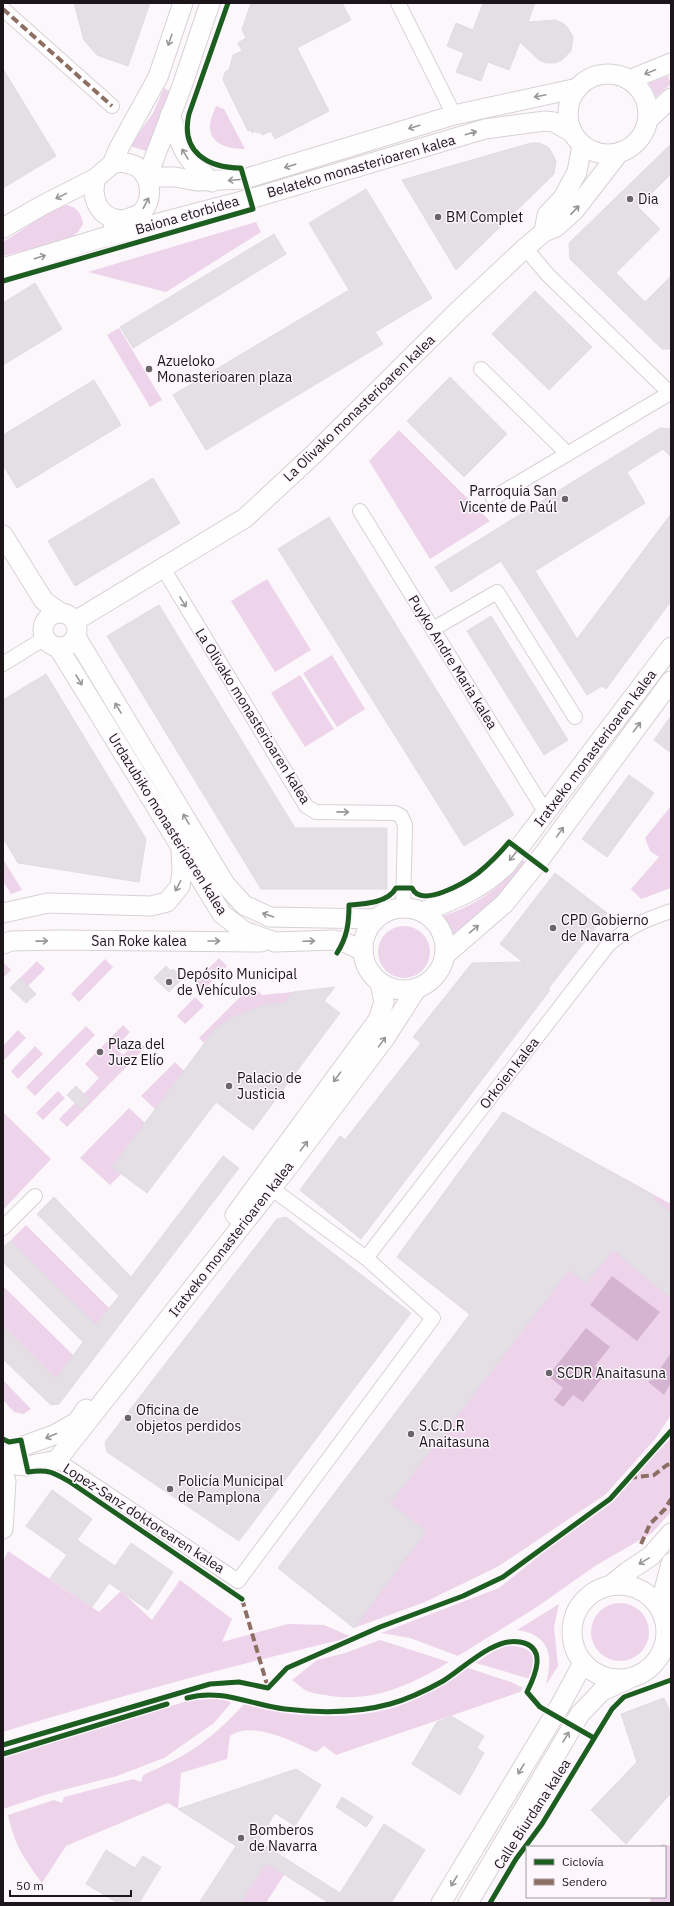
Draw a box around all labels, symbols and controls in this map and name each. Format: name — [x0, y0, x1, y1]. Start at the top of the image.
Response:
one-way arrow — [166, 34, 174, 46]
one-way arrow — [645, 68, 657, 76]
one-way arrow — [534, 92, 547, 100]
one-way arrow — [408, 124, 421, 131]
one-way arrow — [464, 129, 477, 136]
street label: Belateko monasterioaren kalea — [265, 130, 458, 202]
one-way arrow — [180, 148, 188, 160]
one-way arrow — [284, 163, 297, 170]
one-way arrow — [228, 177, 241, 184]
place label: Dia — [638, 190, 659, 208]
street label: Baiona etorbidea — [133, 191, 241, 238]
one-way arrow — [56, 193, 68, 200]
marker: Dia — [625, 194, 635, 204]
one-way arrow — [143, 197, 150, 209]
one-way arrow — [570, 205, 579, 215]
place label: BM Complet — [446, 208, 523, 226]
marker: BM Complet — [433, 212, 443, 222]
one-way arrow — [34, 253, 47, 260]
street label: La Olivako monasterioaren kalea — [279, 330, 439, 485]
place label: Azueloko Monasterioaren plaza — [157, 352, 293, 386]
marker: Azueloko Monasterioaren plaza — [144, 364, 154, 374]
place label: Parroquia San Vicente de Paúl — [460, 482, 557, 516]
marker: Parroquia San Vicente de Paúl — [560, 494, 570, 504]
street label: Puyko Andre Maria kalea — [404, 592, 502, 733]
one-way arrow — [179, 596, 187, 608]
street label: La Olivako monasterioaren kalea — [191, 625, 315, 808]
street label: Iratxeko monasterioaren kalea — [530, 665, 660, 830]
one-way arrow — [76, 674, 84, 686]
one-way arrow — [114, 702, 122, 714]
one-way arrow — [632, 722, 641, 733]
street label: Urdazubiko monasterioaren kalea — [104, 730, 232, 919]
one-way arrow — [336, 808, 349, 816]
one-way arrow — [182, 813, 190, 824]
one-way arrow — [555, 826, 564, 837]
one-way arrow — [509, 850, 518, 861]
one-way arrow — [174, 880, 181, 892]
one-way arrow — [261, 911, 274, 918]
place label: CPD Gobierno de Navarra — [561, 911, 649, 945]
marker: CPD Gobierno de Navarra — [548, 923, 558, 933]
one-way arrow — [469, 924, 479, 933]
street label: San Roke kalea — [91, 932, 187, 950]
one-way arrow — [35, 937, 48, 945]
one-way arrow — [207, 937, 220, 945]
one-way arrow — [302, 937, 315, 944]
place label: Depósito Municipal de Vehículos — [177, 965, 297, 999]
marker: Depósito Municipal de Vehículos — [164, 977, 174, 987]
street label: Orkoien kalea — [475, 1033, 543, 1113]
place label: Plaza del Juez Elío — [108, 1035, 165, 1069]
one-way arrow — [378, 1037, 386, 1048]
marker: Plaza del Juez Elío — [95, 1047, 105, 1057]
place label: Palacio de Justicia — [237, 1069, 302, 1103]
one-way arrow — [332, 1071, 341, 1082]
marker: Palacio de Justicia — [224, 1081, 234, 1091]
one-way arrow — [299, 1141, 308, 1152]
street label: Iratxeko monasterioaren kalea — [165, 1157, 298, 1320]
place label: SCDR Anaitasuna — [557, 1364, 666, 1382]
marker: SCDR Anaitasuna — [544, 1368, 554, 1378]
place label: Oficina de objetos perdidos — [136, 1401, 241, 1435]
marker: Oficina de objetos perdidos — [123, 1413, 133, 1423]
place label: S.C.D.R Anaitasuna — [419, 1417, 490, 1451]
marker: S.C.D.R Anaitasuna — [406, 1429, 416, 1439]
one-way arrow — [45, 1432, 57, 1440]
street label: Lopez-Sanz doktorearen kalea — [60, 1459, 229, 1577]
place label: Policía Municipal de Pamplona — [178, 1472, 284, 1506]
marker: Policía Municipal de Pamplona — [165, 1484, 175, 1494]
one-way arrow — [638, 1557, 650, 1565]
one-way arrow — [563, 1731, 571, 1743]
street label: Calle Biurdana kalea — [489, 1755, 575, 1873]
one-way arrow — [517, 1763, 525, 1775]
place label: Bomberos de Navarra — [249, 1821, 318, 1855]
marker: Bomberos de Navarra — [236, 1833, 246, 1843]
legend — [526, 1846, 666, 1898]
text: Ciclovía — [562, 1854, 604, 1869]
scale bar — [10, 1872, 131, 1898]
text: Sendero — [562, 1874, 607, 1889]
one-way arrow — [450, 1875, 458, 1887]
text: 50 m — [16, 1878, 44, 1893]

